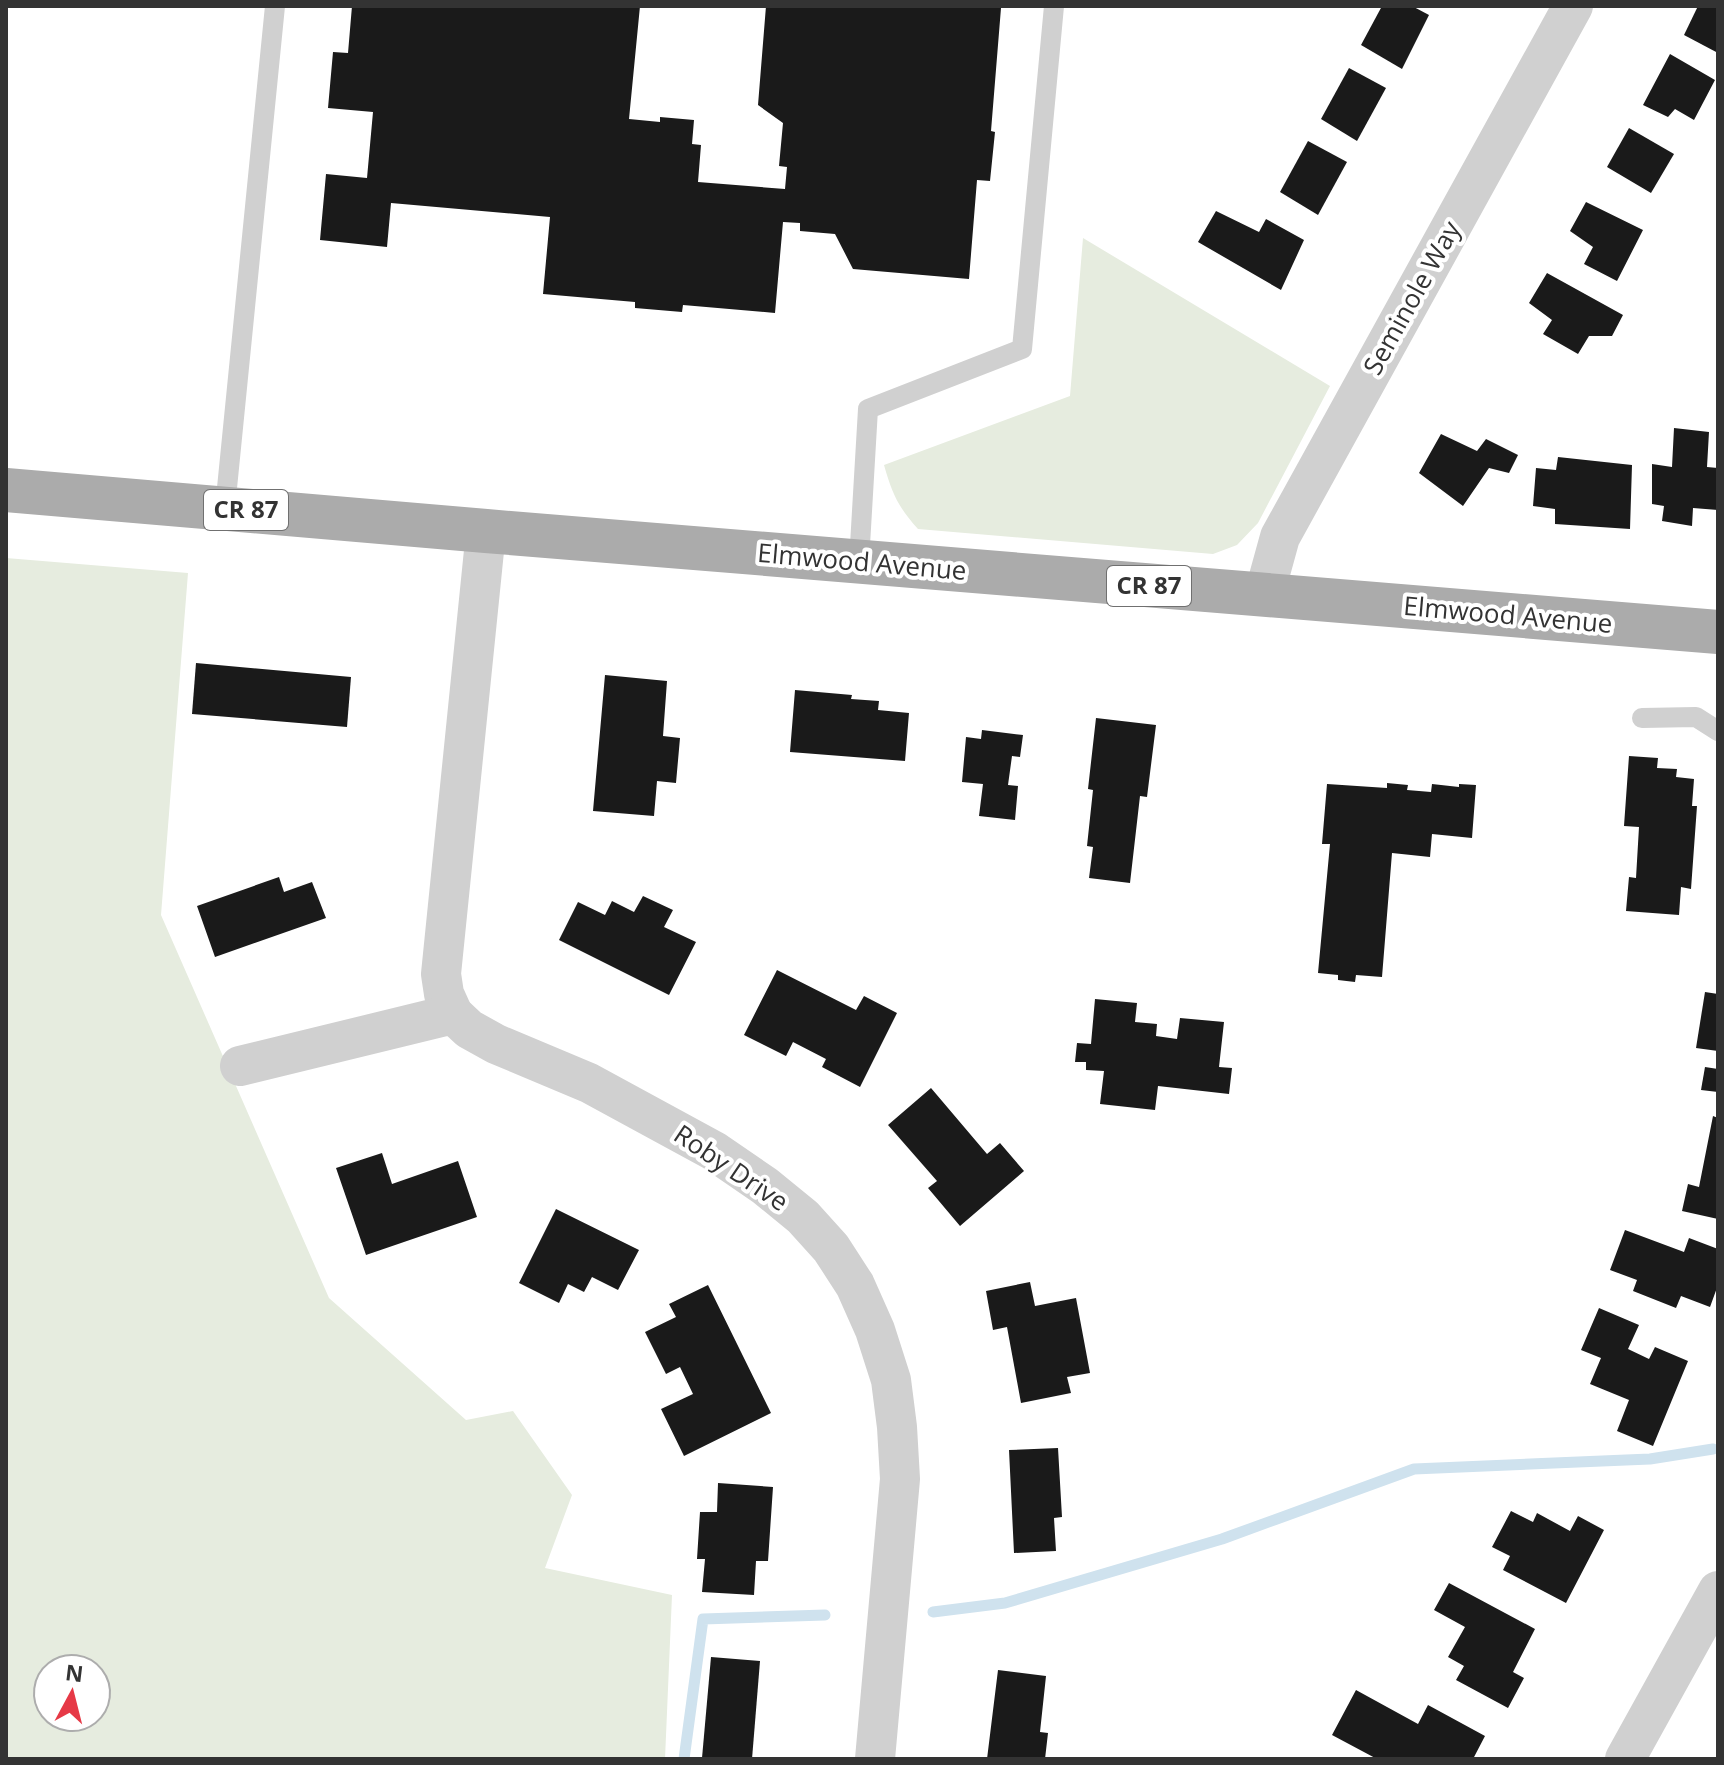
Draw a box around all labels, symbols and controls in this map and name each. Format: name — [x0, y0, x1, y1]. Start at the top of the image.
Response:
street label: Seminole Way — [1354, 213, 1469, 381]
road number: CR 87 — [204, 490, 288, 530]
street label: Elmwood Avenue — [756, 534, 968, 588]
road number: CR 87 — [1107, 566, 1191, 606]
street label: Elmwood Avenue — [1402, 587, 1614, 641]
street label: Roby Drive — [667, 1116, 796, 1219]
north arrow — [32, 1653, 112, 1733]
text: N — [64, 1656, 85, 1688]

